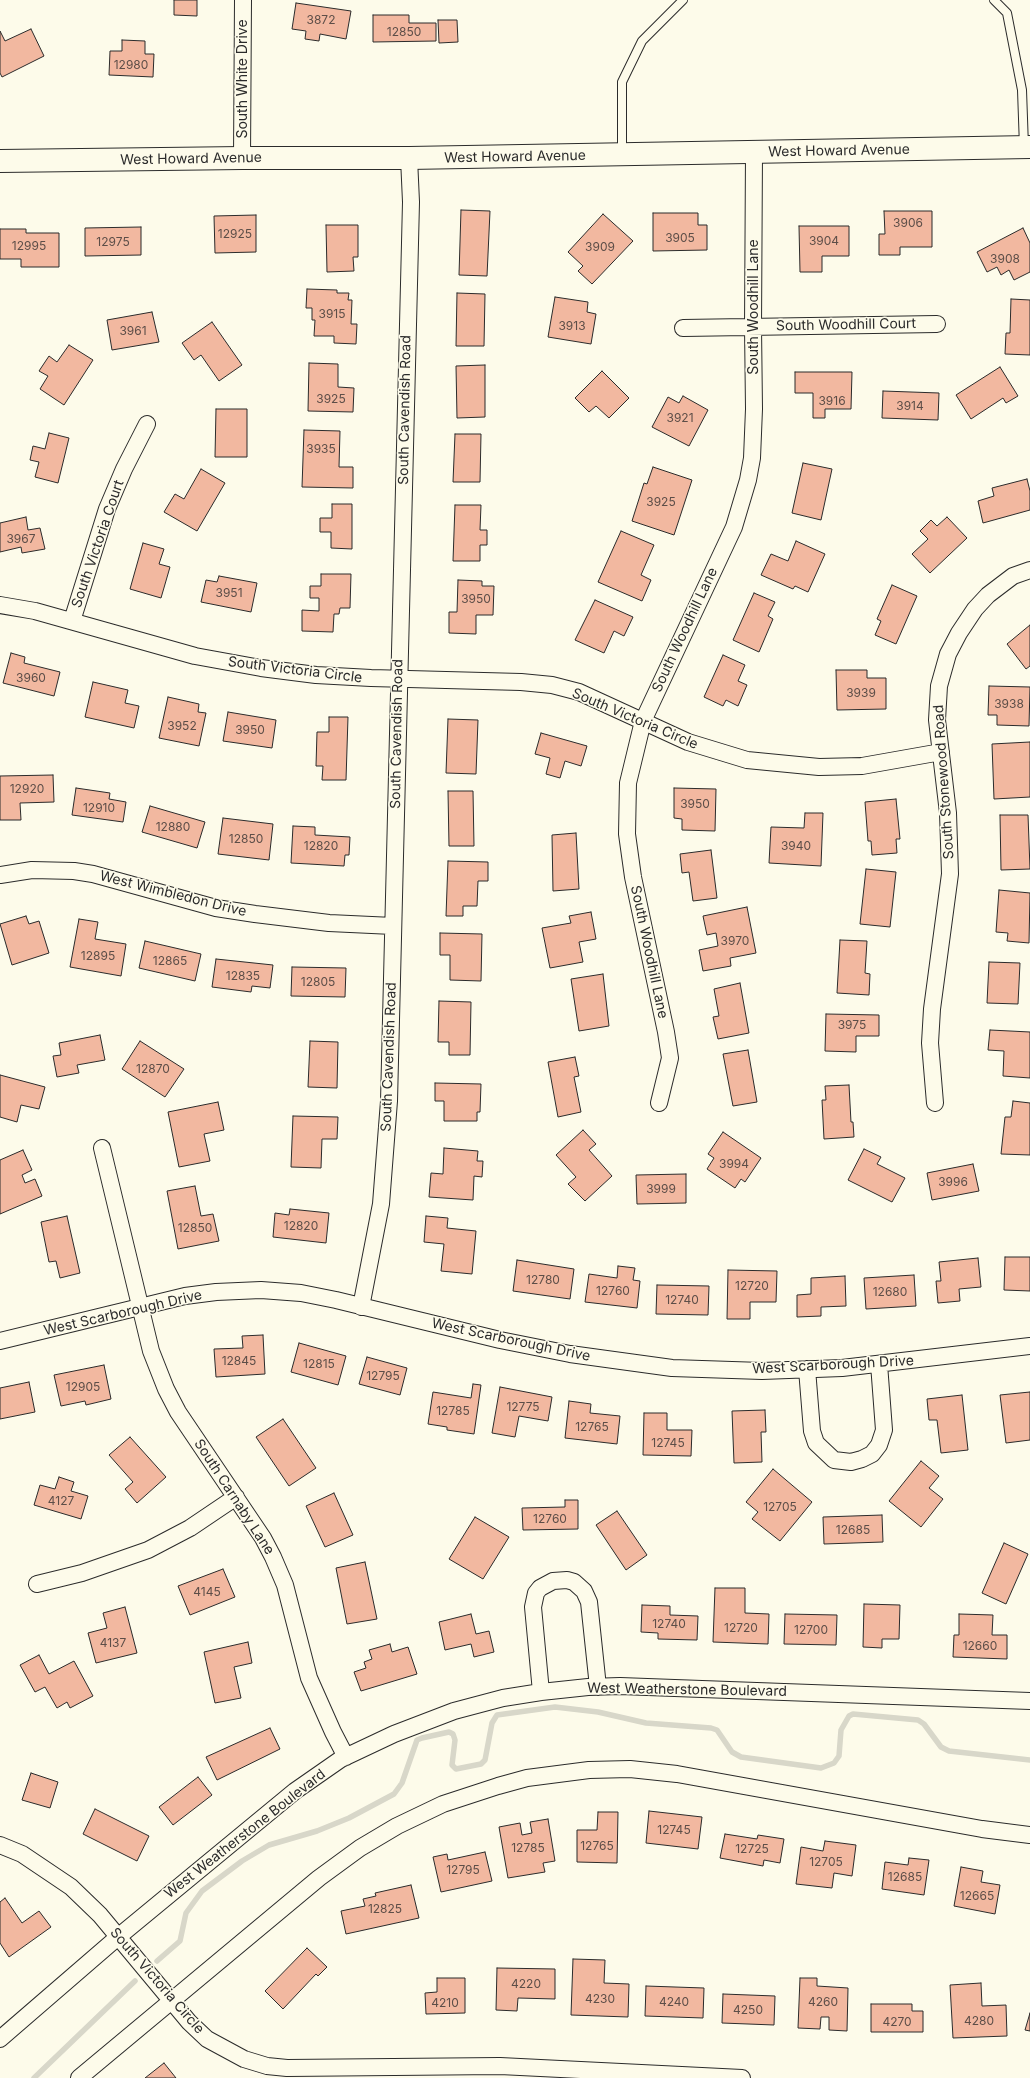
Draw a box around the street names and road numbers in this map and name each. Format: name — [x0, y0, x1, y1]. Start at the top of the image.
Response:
street label: South White Drive — [235, 19, 251, 139]
street label: West Howard Avenue — [768, 141, 910, 161]
street label: West Howard Avenue — [444, 147, 586, 167]
street label: West Howard Avenue — [120, 149, 262, 169]
street label: South Woodhill Lane — [746, 239, 762, 375]
street label: South Woodhill Court — [776, 315, 916, 335]
street label: South Cavendish Road — [395, 335, 415, 485]
street label: South Victoria Court — [68, 478, 128, 610]
street label: South Woodhill Lane — [649, 565, 721, 695]
street label: South Victoria Circle — [227, 653, 363, 687]
street label: South Cavendish Road — [387, 659, 407, 809]
street label: South Victoria Circle — [569, 685, 701, 753]
street label: South Stonewood Road — [930, 704, 958, 860]
street label: West Wimbledon Drive — [98, 868, 248, 920]
street label: South Woodhill Lane — [627, 884, 671, 1020]
street label: South Cavendish Road — [378, 982, 400, 1132]
street label: West Scarborough Drive — [42, 1287, 204, 1339]
street label: West Scarborough Drive — [430, 1315, 592, 1365]
street label: West Scarborough Drive — [752, 1352, 914, 1378]
street label: South Carnaby Lane — [190, 1436, 278, 1558]
street label: West Weatherstone Boulevard — [587, 1680, 787, 1700]
street label: West Weatherstone Boulevard — [161, 1766, 329, 1902]
street label: South Victoria Circle — [106, 1924, 208, 2038]

